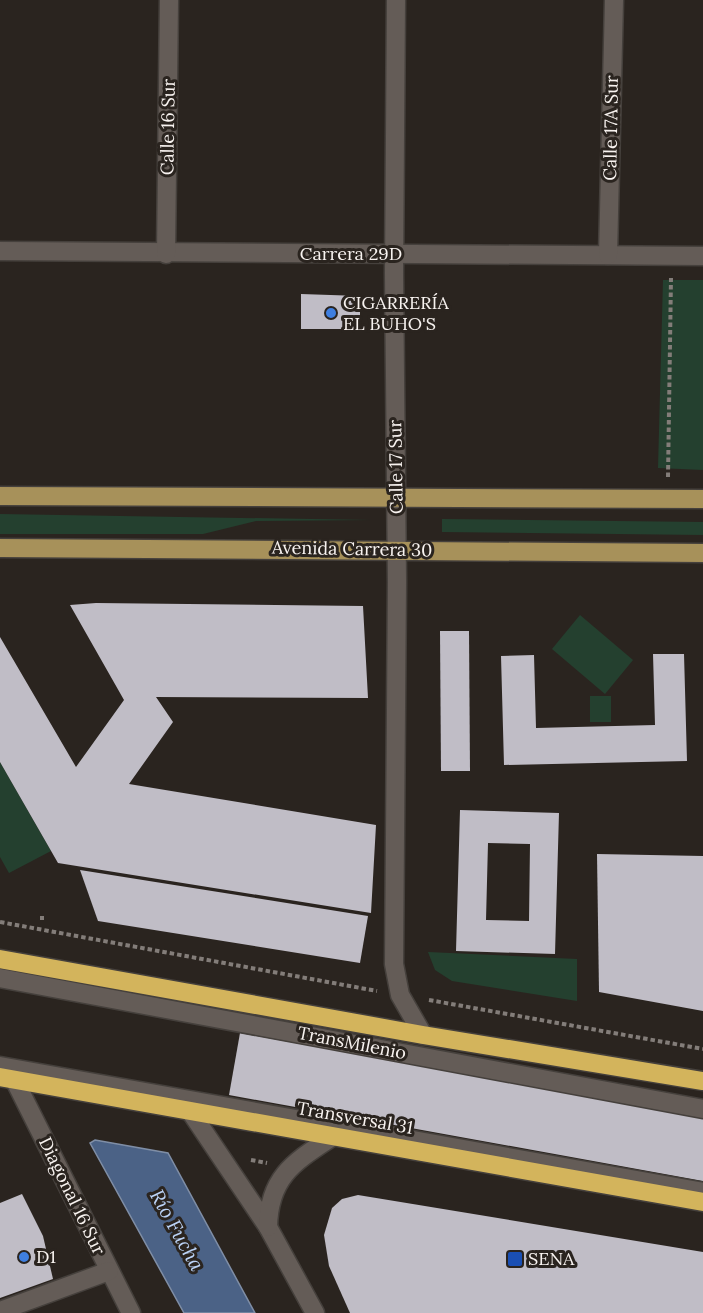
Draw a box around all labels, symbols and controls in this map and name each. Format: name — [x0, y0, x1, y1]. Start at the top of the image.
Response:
street label: Calle 17A Sur — [598, 75, 623, 181]
street label: Calle 16 Sur — [155, 78, 180, 175]
street label: Carrera 29D — [300, 242, 402, 265]
place label: CIGARRERÍA EL BUHO'S — [343, 291, 450, 335]
marker: CIGARRERÍA EL BUHO'S — [324, 306, 338, 320]
street label: Calle 17 Sur — [383, 419, 408, 514]
street label: Avenida Carrera 30 — [271, 536, 432, 561]
street label: TransMilenio — [296, 1021, 408, 1064]
street label: Transversal 31 — [295, 1096, 415, 1139]
street label: Diagonal 16 Sur — [34, 1133, 111, 1259]
water label: Río Fucha — [145, 1185, 210, 1275]
place label: D1 — [36, 1245, 56, 1268]
place label: SENA — [528, 1247, 575, 1270]
marker: D1 — [17, 1250, 31, 1264]
marker: SENA — [506, 1250, 524, 1268]

